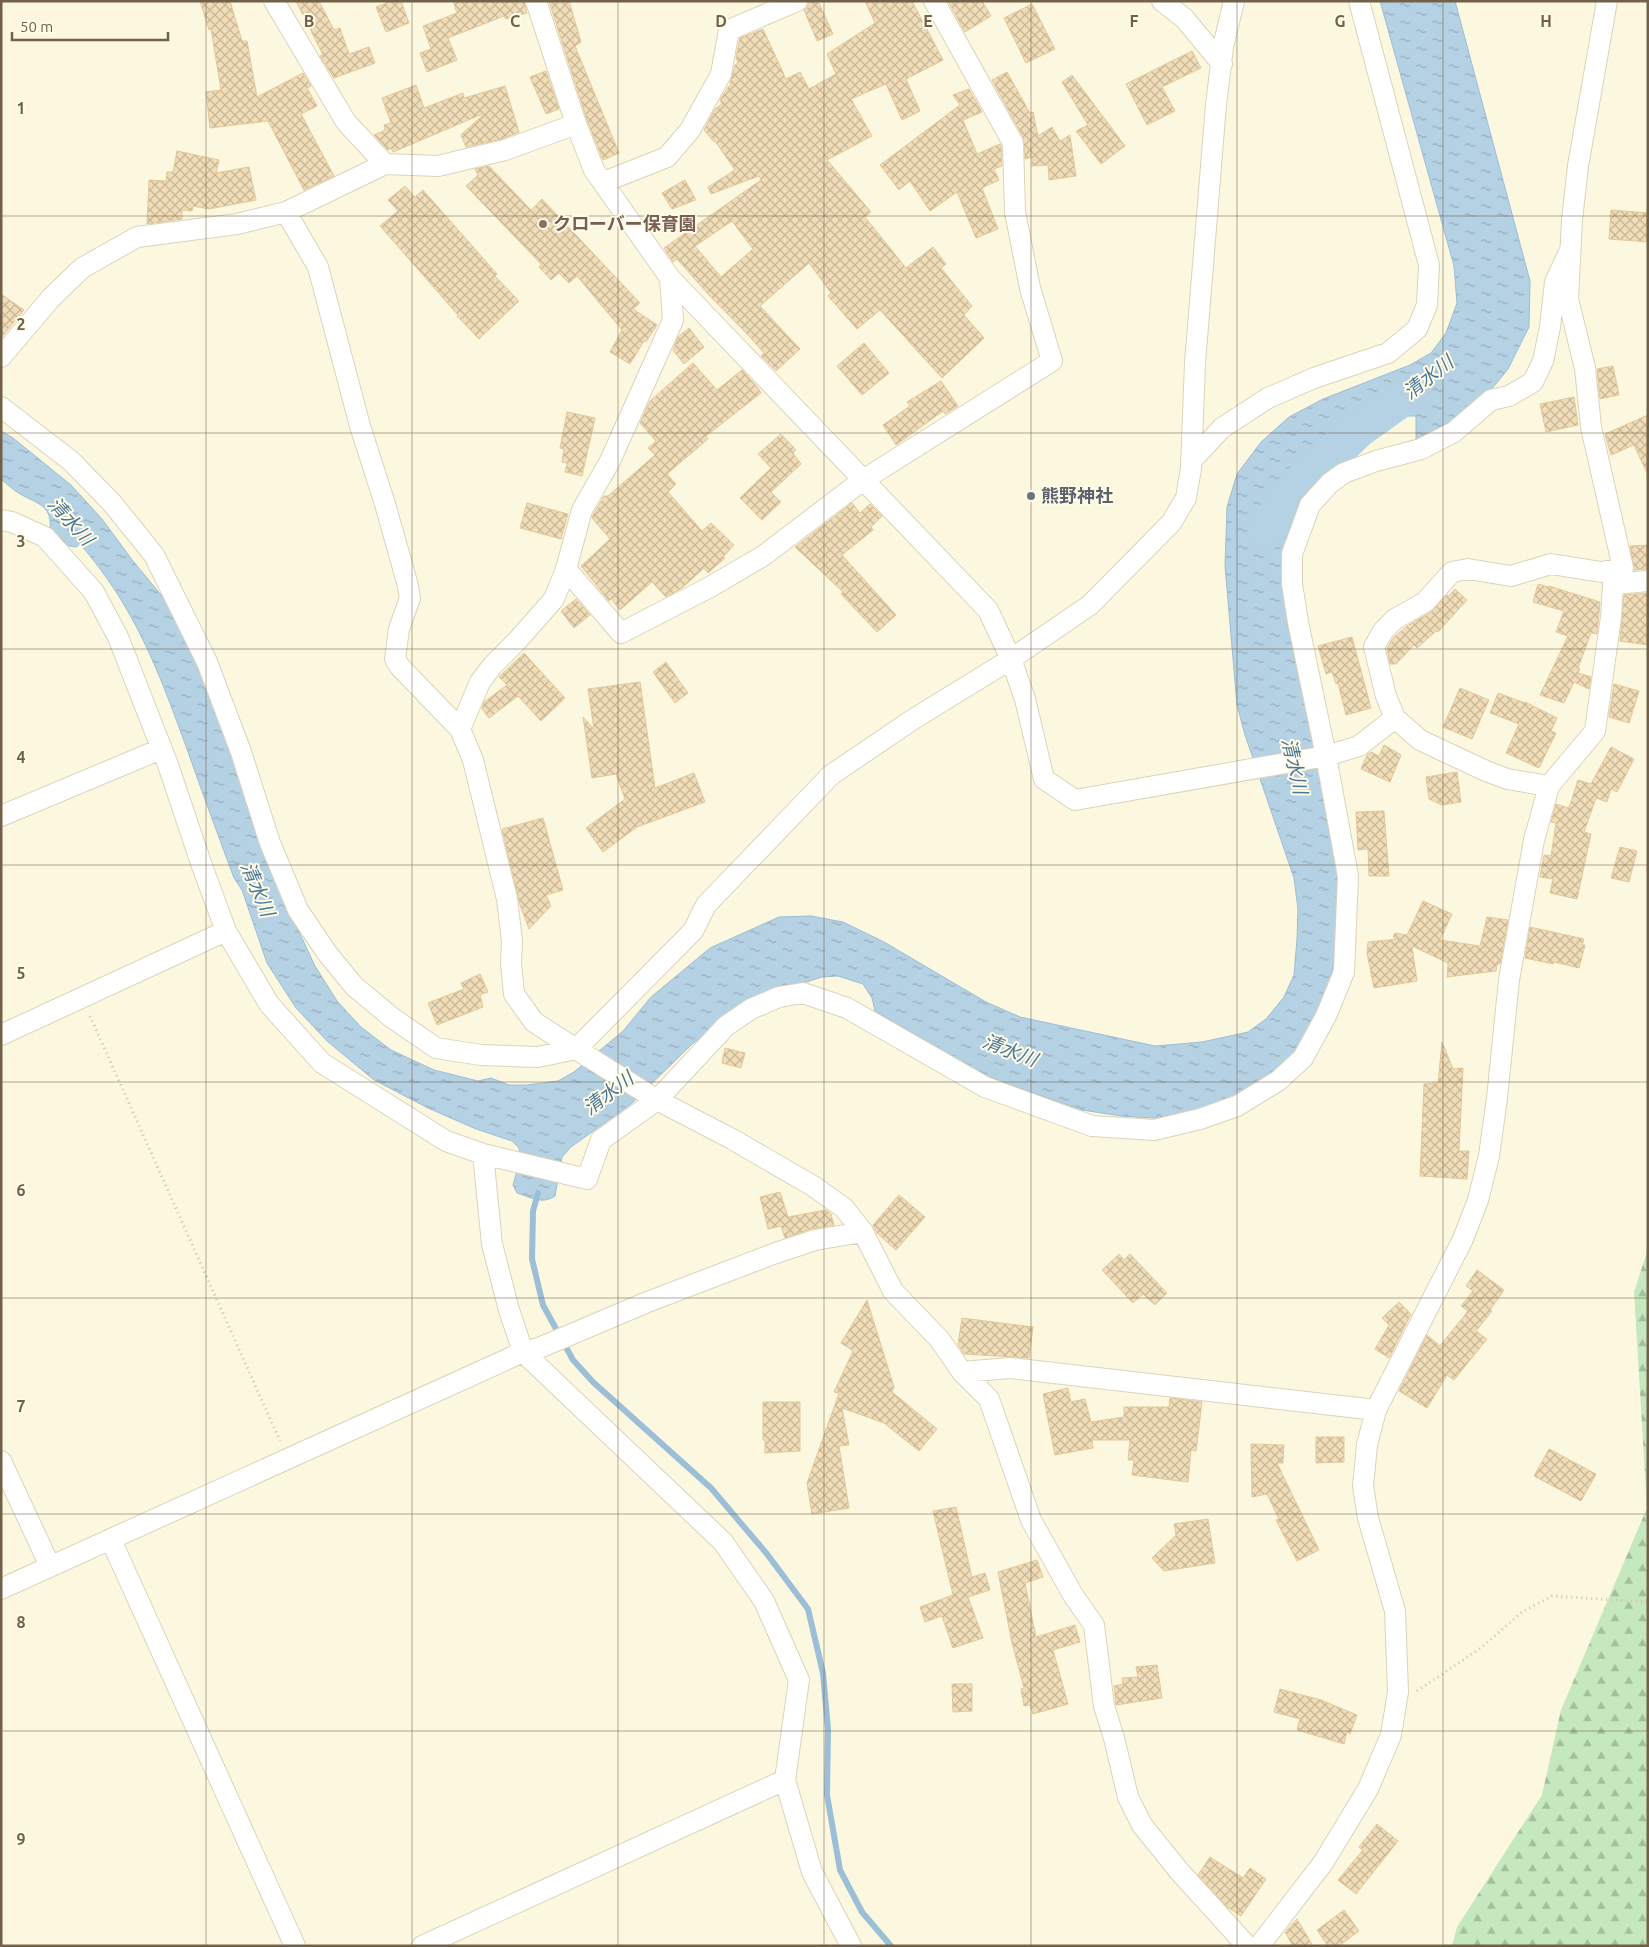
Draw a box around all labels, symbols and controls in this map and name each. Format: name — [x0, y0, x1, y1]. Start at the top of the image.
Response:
scale bar — [12, 10, 169, 42]
text: B — [304, 12, 314, 30]
text: C — [510, 12, 520, 30]
text: D — [715, 12, 727, 30]
text: E — [923, 12, 933, 30]
text: F — [1130, 12, 1139, 30]
text: G — [1334, 12, 1346, 30]
text: H — [1540, 12, 1552, 30]
text: 50 m — [20, 18, 53, 35]
text: 1 — [16, 99, 26, 117]
place label: クローバー保育園 — [553, 213, 697, 233]
marker: クローバー保育園 — [537, 218, 549, 230]
text: 2 — [16, 315, 26, 333]
water label: 清水川 — [1399, 350, 1459, 403]
place label: 熊野神社 — [1041, 485, 1113, 505]
marker: 熊野神社 — [1025, 490, 1037, 502]
water label: 清水川 — [44, 492, 100, 551]
text: 3 — [16, 532, 26, 550]
water label: 清水川 — [1278, 736, 1313, 798]
text: 4 — [16, 748, 26, 766]
water label: 清水川 — [237, 858, 280, 921]
text: 5 — [16, 964, 26, 982]
water label: 清水川 — [979, 1030, 1042, 1071]
water label: 清水川 — [579, 1066, 639, 1119]
text: 6 — [16, 1181, 26, 1199]
text: 7 — [16, 1397, 26, 1415]
text: 8 — [16, 1613, 26, 1631]
text: 9 — [16, 1830, 26, 1848]

